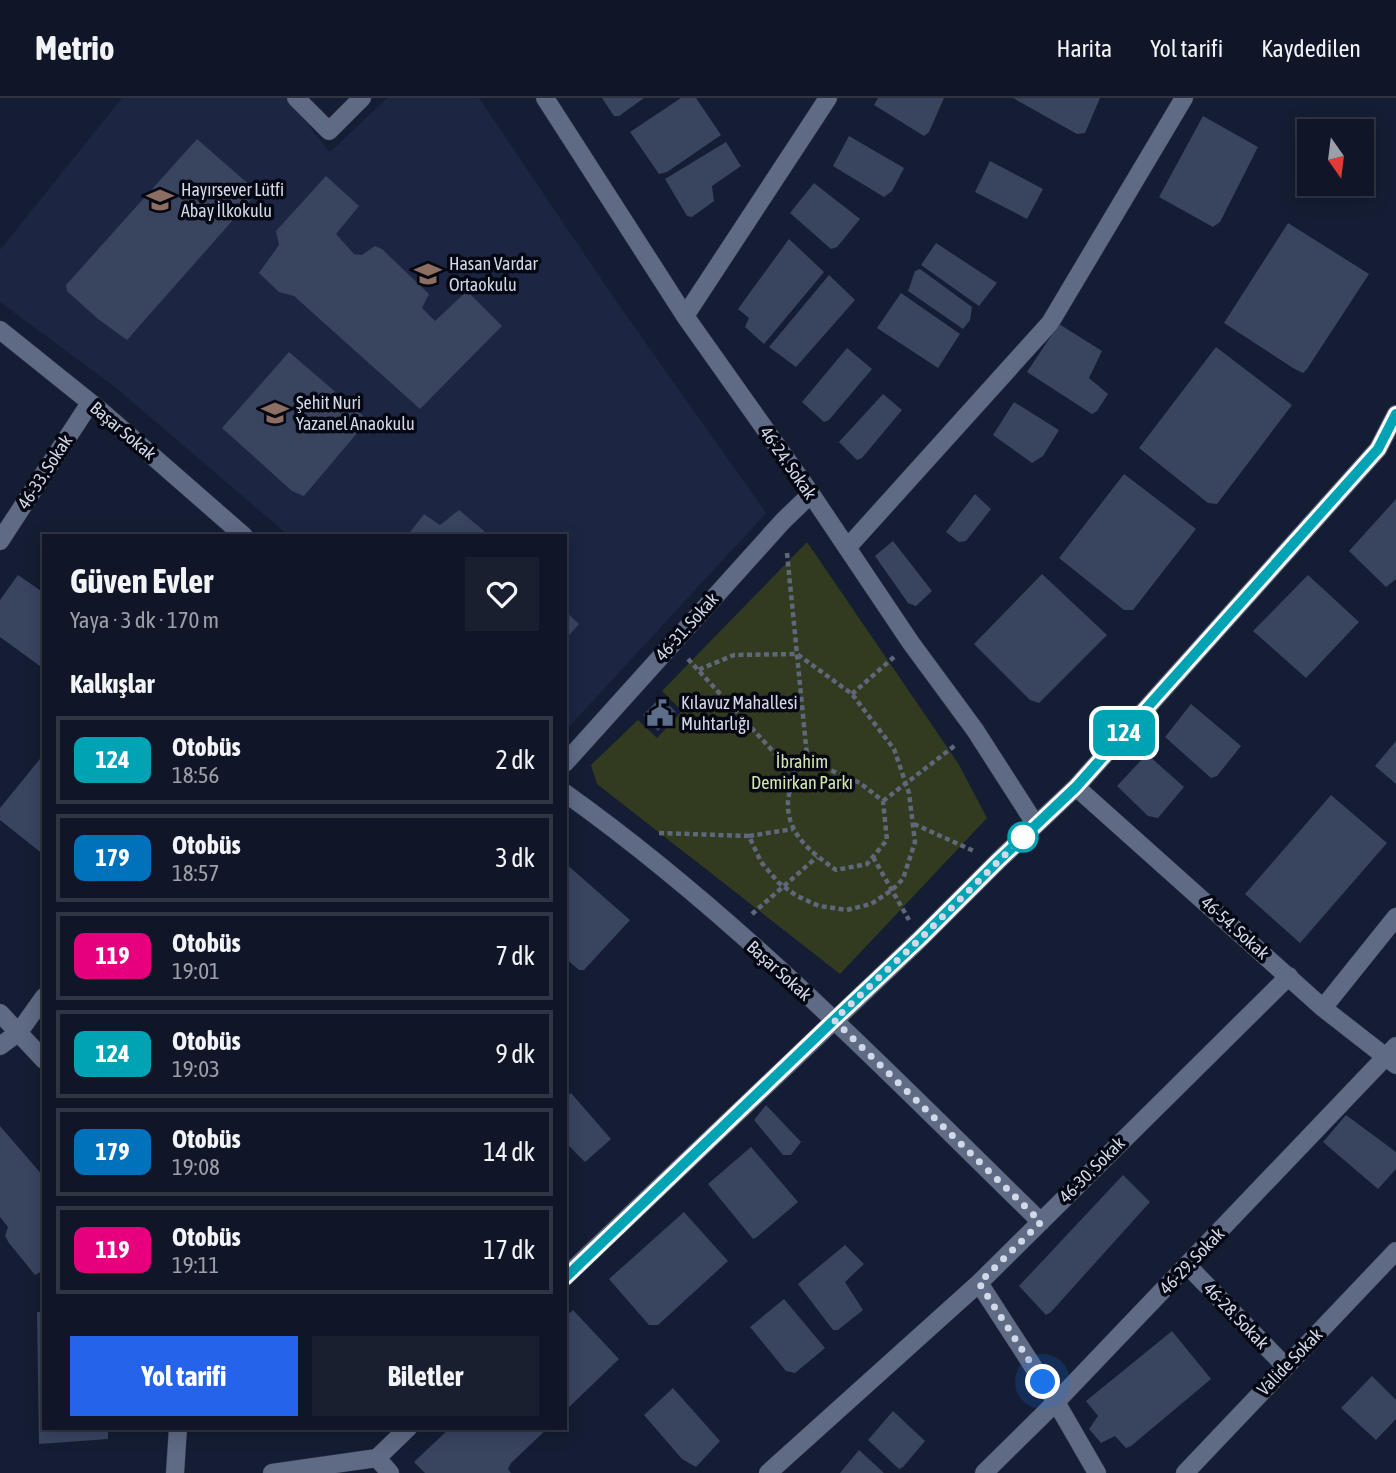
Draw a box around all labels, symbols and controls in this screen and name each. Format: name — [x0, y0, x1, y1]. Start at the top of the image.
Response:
text: Metrio — [35, 29, 114, 67]
text: Harita — [1056, 35, 1112, 62]
text: Yol tarifi — [1150, 35, 1223, 62]
text: Kaydedilen — [1261, 35, 1361, 62]
north arrow — [1297, 119, 1374, 196]
map controls — [1297, 119, 1374, 196]
place label: Hayırsever Lütfi Abay İlkokulu — [181, 179, 284, 221]
school or university icon: Hayırsever Lütfi Abay İlkokulu — [145, 185, 175, 215]
place label: Hasan Vardar Ortaokulu — [449, 253, 539, 295]
school or university icon: Hasan Vardar Ortaokulu — [413, 259, 443, 289]
place label: Şehit Nuri Yazanel Anaokulu — [296, 392, 415, 434]
street label: Başar Sokak — [86, 397, 161, 464]
school or university icon: Şehit Nuri Yazanel Anaokulu — [260, 398, 290, 428]
street label: 46-24. Sokak — [756, 422, 821, 503]
street label: 46-33. Sokak — [13, 431, 76, 513]
button: heart — [465, 557, 539, 631]
text: Güven Evler — [70, 562, 213, 600]
street label: 46-31. Sokak — [651, 588, 723, 665]
text: Yaya · 3 dk · 170 m — [70, 607, 219, 633]
text: Kalkışlar — [70, 669, 154, 699]
place label: Kılavuz Mahallesi Muhtarlığı — [681, 692, 798, 734]
public building icon: Kılavuz Mahallesi Muhtarlığı — [645, 698, 675, 728]
line badge: 124 — [1084, 710, 1164, 756]
text: 124 — [1107, 719, 1141, 746]
text: Otobüs — [172, 732, 241, 762]
text: 2 dk — [495, 745, 535, 775]
text: 124 — [96, 746, 129, 773]
park label: İbrahim Demirkan Parkı — [751, 751, 853, 793]
text: 18:56 — [172, 762, 219, 788]
unlabelled marker — [1008, 822, 1038, 852]
text: Otobüs — [172, 830, 241, 860]
text: 3 dk — [495, 843, 535, 873]
text: 179 — [96, 844, 129, 871]
text: 18:57 — [172, 860, 219, 886]
street label: 46-54. Sokak — [1197, 892, 1274, 964]
text: Otobüs — [172, 928, 241, 958]
street label: Başar Sokak — [743, 936, 816, 1005]
text: 7 dk — [495, 941, 535, 971]
text: 119 — [96, 942, 129, 969]
text: 19:01 — [172, 958, 220, 984]
text: Otobüs — [172, 1026, 241, 1056]
text: 9 dk — [495, 1039, 535, 1069]
text: 124 — [96, 1040, 129, 1067]
text: 19:03 — [172, 1056, 220, 1082]
text: Otobüs — [172, 1124, 241, 1154]
street label: 46-30. Sokak — [1054, 1132, 1129, 1207]
text: 14 dk — [483, 1137, 535, 1167]
text: 179 — [96, 1138, 129, 1165]
text: 19:08 — [172, 1154, 220, 1180]
text: Otobüs — [172, 1222, 241, 1252]
street label: 46-29. Sokak — [1155, 1223, 1229, 1298]
text: 17 dk — [483, 1235, 535, 1265]
text: 119 — [96, 1236, 129, 1263]
text: 19:11 — [172, 1252, 219, 1278]
street label: 46-28. Sokak — [1200, 1278, 1273, 1353]
street label: Valide Sokak — [1253, 1324, 1327, 1400]
button: Yol tarifi — [70, 1336, 298, 1416]
button: Biletler — [312, 1336, 539, 1416]
your location — [1025, 1364, 1060, 1399]

